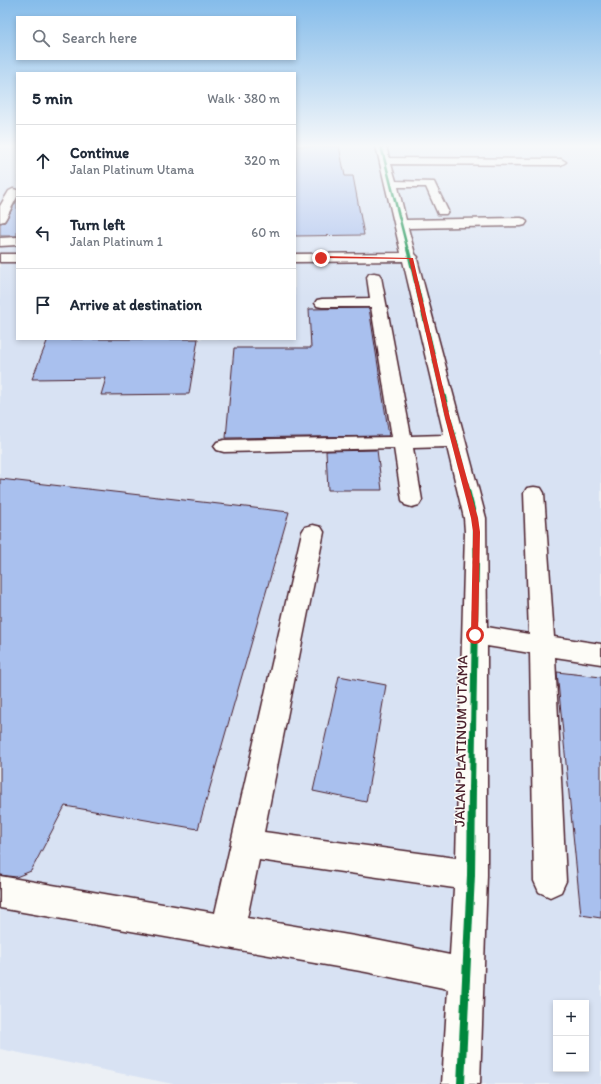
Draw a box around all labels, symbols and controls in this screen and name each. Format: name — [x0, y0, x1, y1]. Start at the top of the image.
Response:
search box — [16, 16, 296, 60]
icon: search — [30, 27, 52, 49]
text: Search here — [62, 29, 137, 47]
text: 5 min — [32, 88, 72, 108]
text: Walk · 380 m — [207, 91, 280, 106]
text: Continue — [70, 144, 129, 162]
icon: ahead — [32, 150, 54, 172]
text: 320 m — [244, 153, 280, 168]
text: Jalan Platinum Utama — [70, 162, 194, 177]
text: Turn left — [70, 216, 125, 234]
icon: left — [32, 222, 54, 244]
text: 60 m — [251, 225, 280, 240]
text: Jalan Platinum 1 — [70, 234, 163, 249]
route end — [312, 249, 330, 267]
icon: arrive — [32, 294, 54, 316]
text: Arrive at destination — [70, 296, 202, 314]
route start — [466, 626, 484, 644]
street label: JALAN PLATINUM UTAMA — [451, 654, 472, 827]
map controls — [553, 1000, 589, 1072]
button: + — [553, 1000, 589, 1036]
button: − — [553, 1036, 589, 1072]

